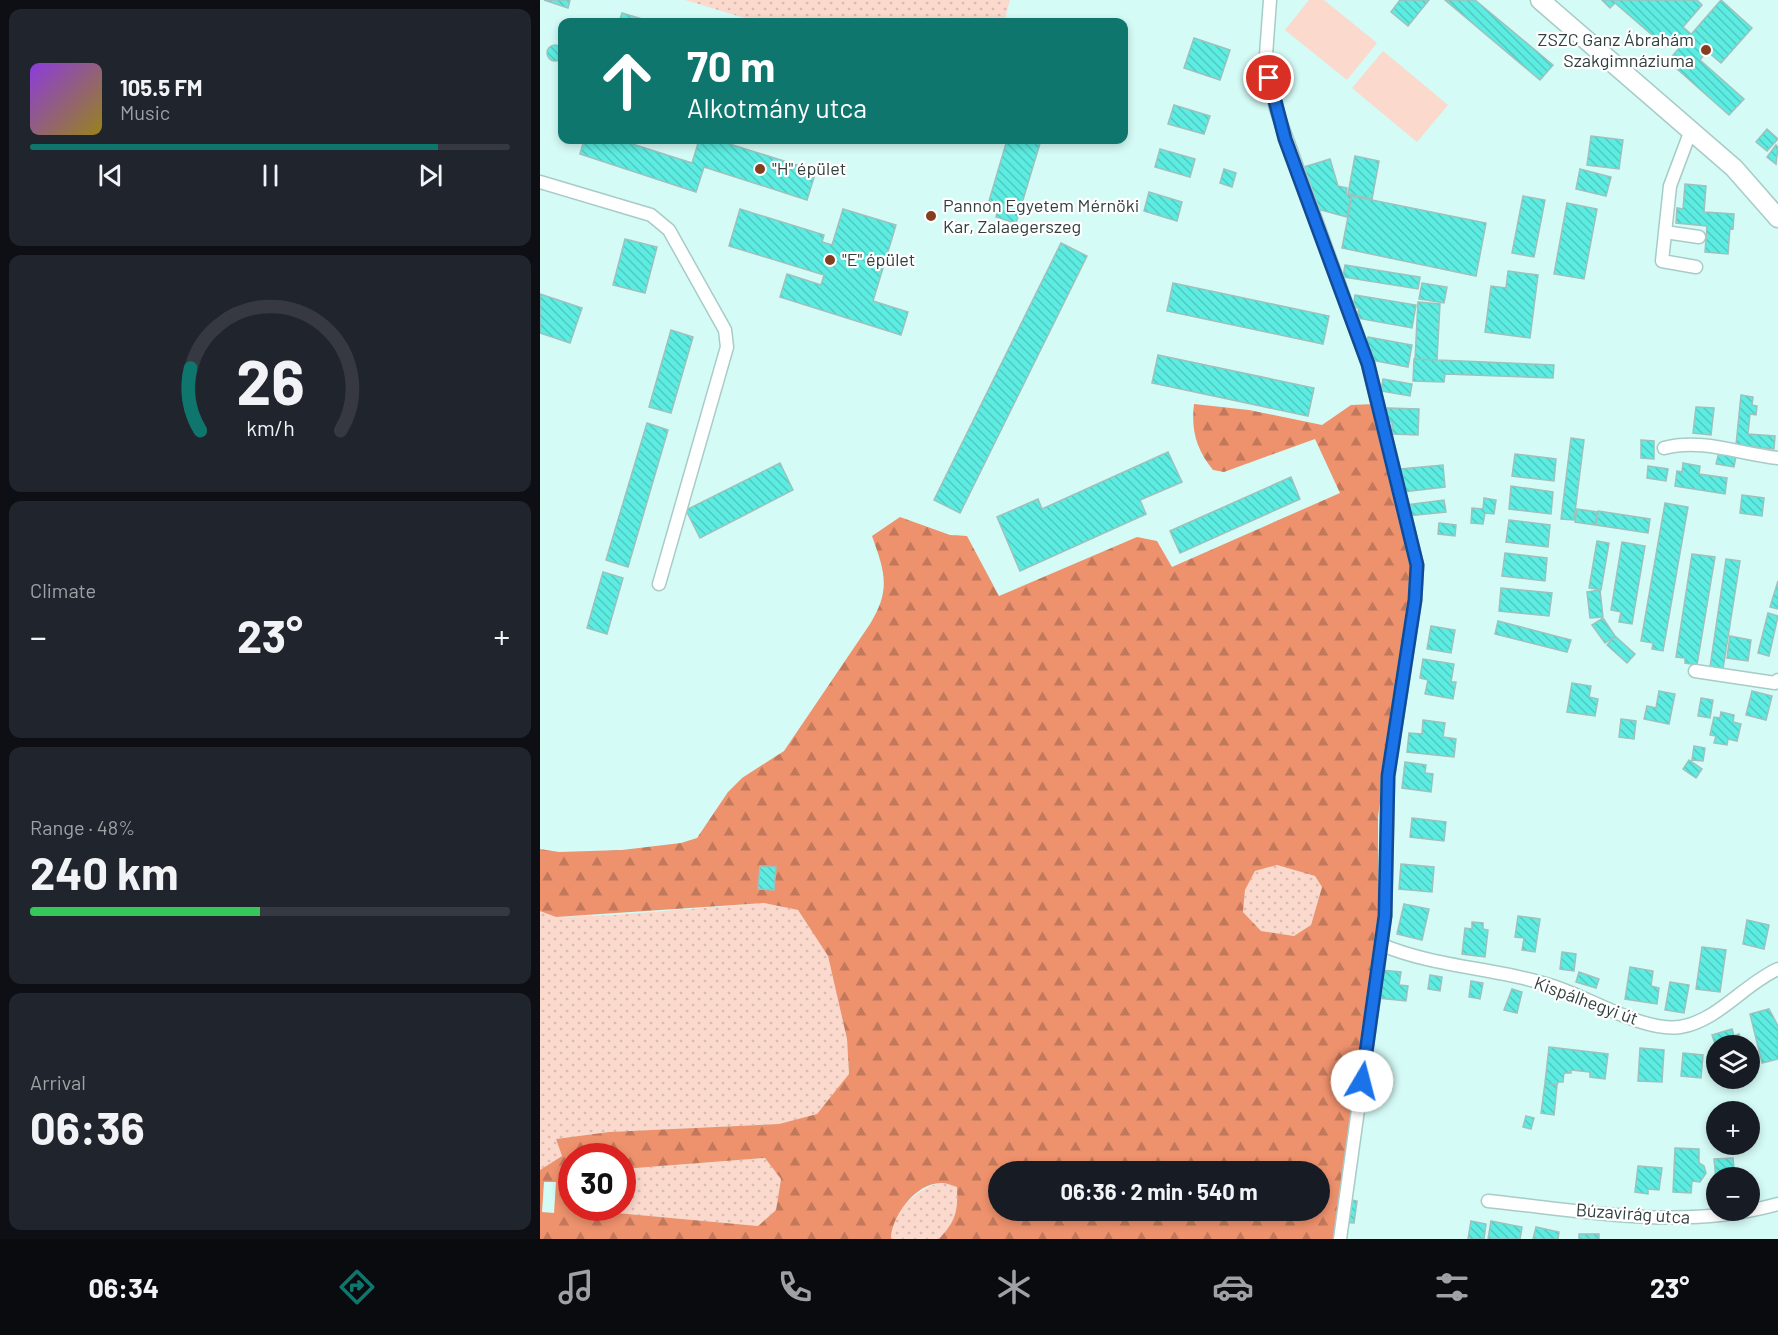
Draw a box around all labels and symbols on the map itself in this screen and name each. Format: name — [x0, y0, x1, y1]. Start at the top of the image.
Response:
place label: ZSZC Ganz Ábrahám Szakgimnáziuma — [1538, 28, 1694, 71]
marker: ZSZC Ganz Ábrahám Szakgimnáziuma — [1699, 43, 1713, 57]
pin — [1243, 52, 1294, 103]
place label: "H" épület — [772, 157, 846, 179]
marker: "H" épület — [753, 162, 767, 176]
place label: Pannon Egyetem Mérnöki Kar, Zalaegerszeg — [943, 194, 1139, 237]
marker: Pannon Egyetem Mérnöki Kar, Zalaegerszeg — [924, 209, 938, 223]
place label: "E" épület — [842, 248, 915, 270]
marker: "E" épület — [823, 253, 837, 267]
street label: Kispálhegyi út — [1531, 971, 1641, 1029]
position arrow — [1330, 1049, 1394, 1113]
speed limit sign: 30 — [558, 1143, 636, 1221]
street label: Búzavirág utca — [1575, 1198, 1691, 1228]

